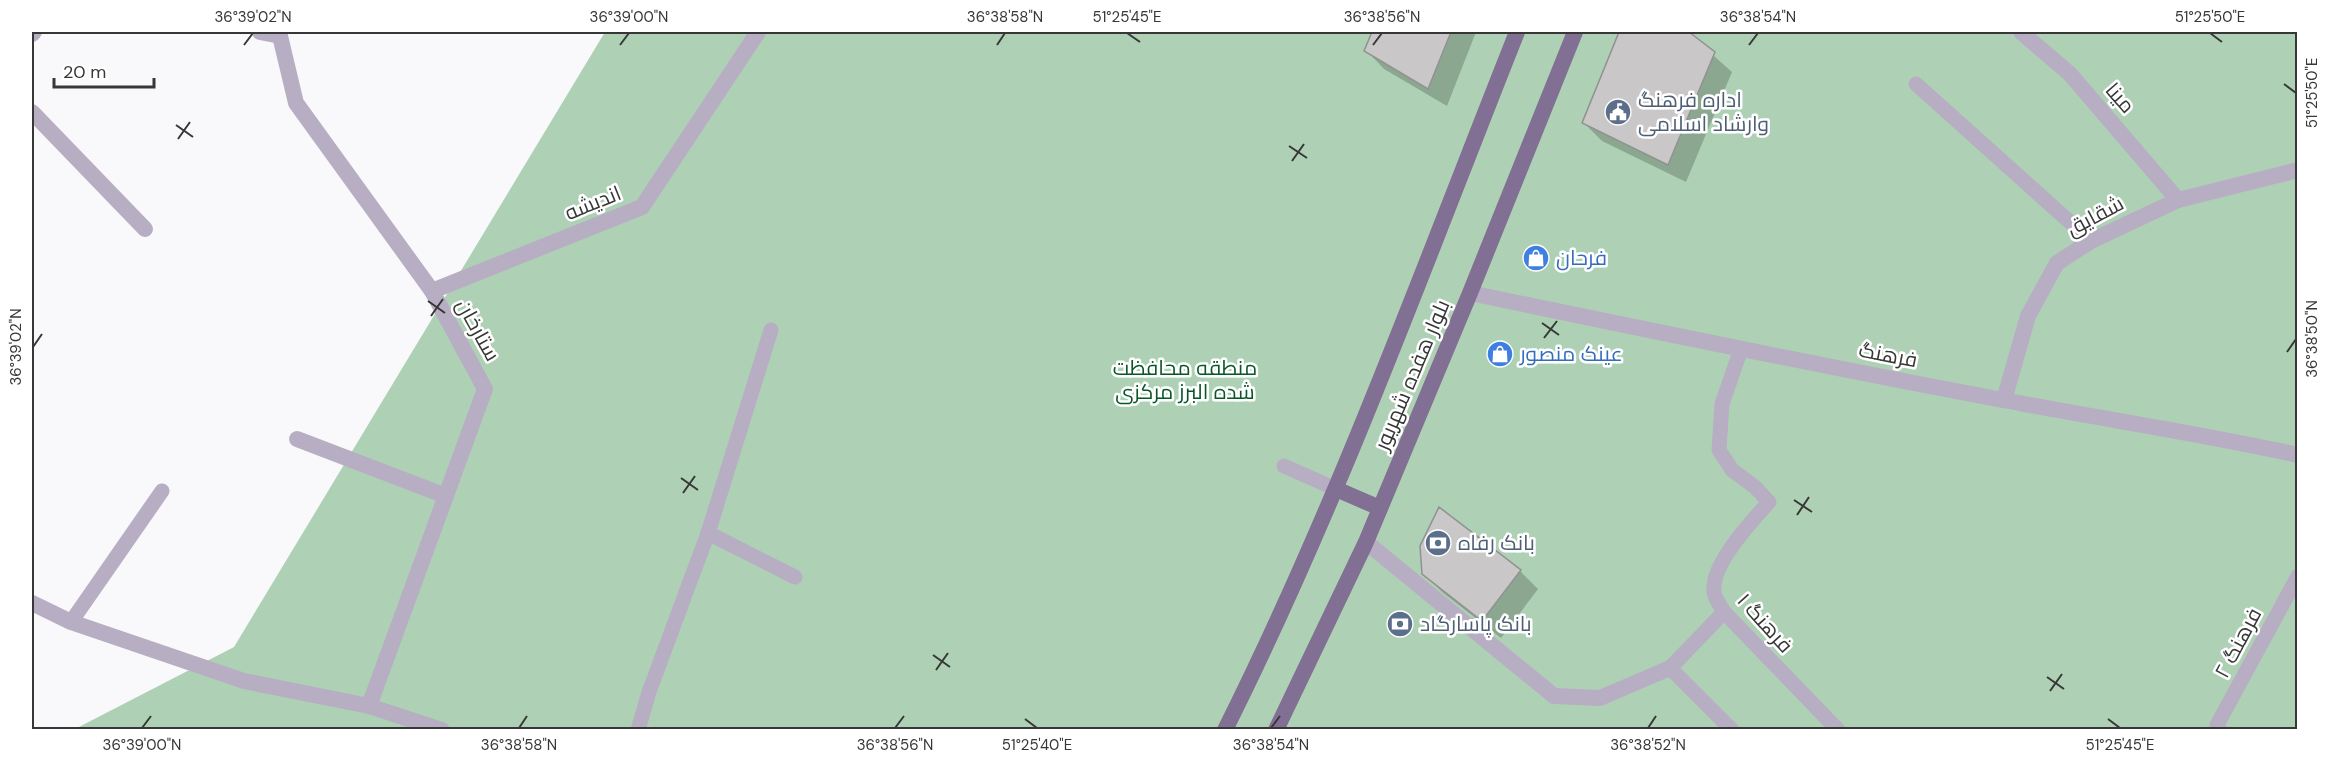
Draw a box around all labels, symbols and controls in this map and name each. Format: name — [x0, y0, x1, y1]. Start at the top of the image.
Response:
text: 36°39'02"N — [214, 7, 292, 27]
text: 36°39'00"N — [590, 7, 668, 27]
text: 36°38'58"N — [967, 7, 1043, 27]
text: 51°25'45"E — [1093, 7, 1161, 27]
text: 36°38'56"N — [1344, 7, 1420, 27]
text: 36°38'54"N — [1720, 7, 1796, 27]
text: 51°25'50"E — [2175, 7, 2245, 27]
scale bar — [54, 51, 154, 89]
text: 51°25'50"E — [2302, 58, 2322, 128]
text: 20 m — [63, 60, 106, 84]
street label: مینا — [2099, 77, 2141, 119]
place label: اداره فرهنگ وارشاد اسلامی — [1638, 86, 1769, 138]
public building icon: اداره فرهنگ وارشاد اسلامی — [1603, 97, 1633, 127]
street label: اندیشه — [561, 179, 625, 227]
street label: شقایق — [2061, 189, 2129, 243]
shop icon: فرحان — [1521, 243, 1551, 273]
place label: فرحان — [1556, 244, 1607, 272]
street label: ستارخان — [449, 294, 507, 366]
street label: بلوار هفده شهریور — [1367, 295, 1456, 455]
text: 36°38'50"N — [2302, 300, 2322, 378]
text: 36°39'02"N — [6, 308, 26, 386]
street label: فرهنگ — [1856, 336, 1920, 374]
shop icon: عینک منصور — [1485, 339, 1515, 369]
place label: عینک منصور — [1519, 340, 1623, 368]
park label: منطقه محافظت شده البرز مرکزی — [1113, 354, 1257, 406]
bank icon: بانک رفاه — [1423, 528, 1453, 558]
place label: بانک رفاه — [1458, 529, 1535, 557]
street label: فرهنگ ۱ — [1731, 587, 1799, 659]
street label: فرهنگ ۲ — [2208, 603, 2268, 683]
bank icon: بانک پاسارگاد — [1385, 609, 1415, 639]
place label: بانک پاسارگاد — [1420, 610, 1532, 638]
text: 36°39'00"N — [103, 735, 181, 755]
text: 36°38'58"N — [481, 735, 557, 755]
text: 36°38'56"N — [857, 735, 933, 755]
text: 51°25'40"E — [1002, 735, 1072, 755]
text: 36°38'54"N — [1233, 735, 1309, 755]
text: 36°38'52"N — [1610, 735, 1686, 755]
text: 51°25'45"E — [2086, 735, 2154, 755]

